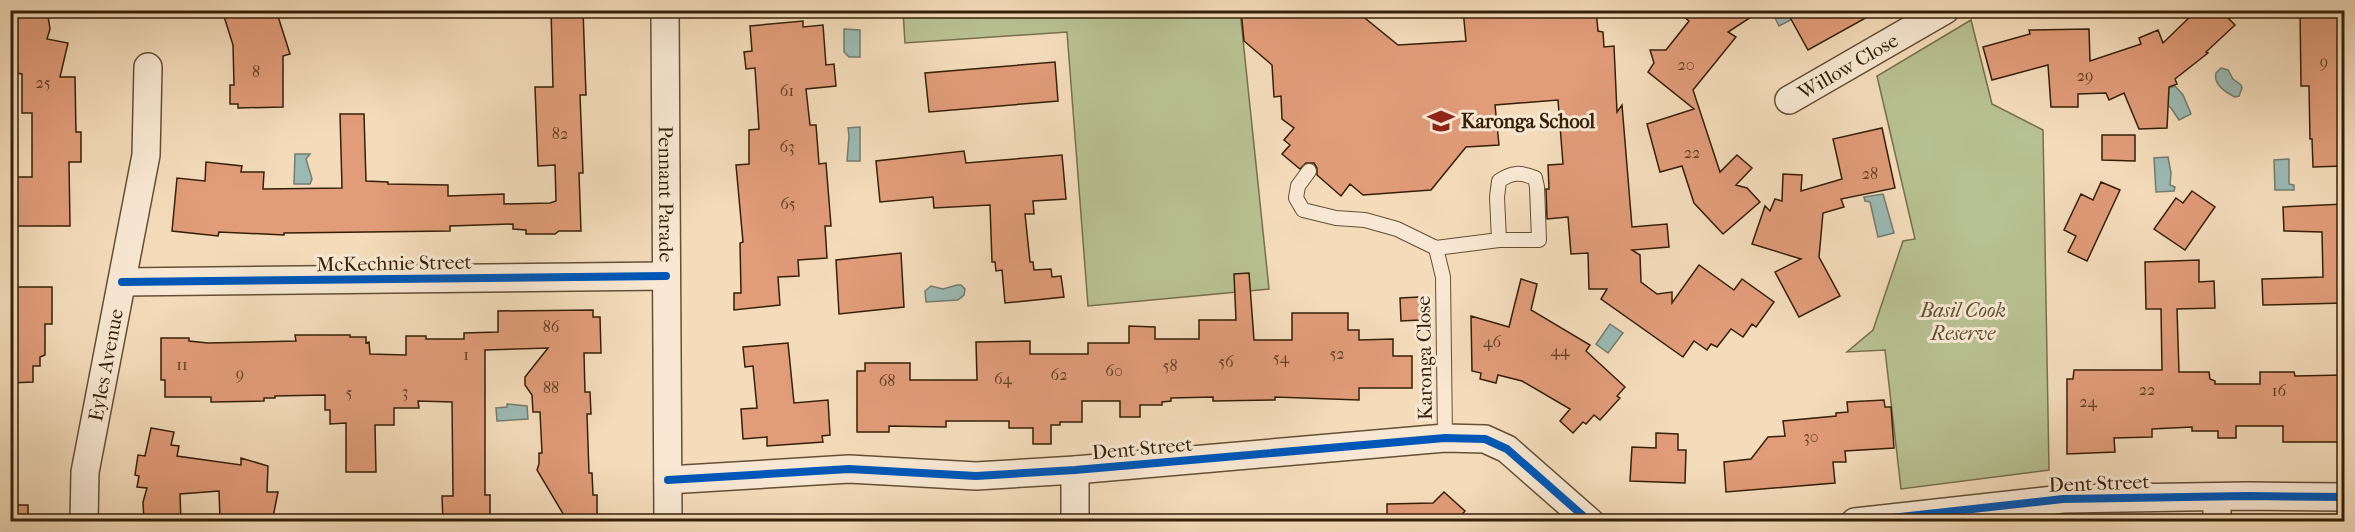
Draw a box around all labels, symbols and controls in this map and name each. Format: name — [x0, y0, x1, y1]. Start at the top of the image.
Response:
street label: Willow Close — [1793, 29, 1902, 105]
house number: 9 — [2320, 52, 2328, 71]
house number: 20 — [1677, 55, 1695, 74]
house number: 8 — [252, 62, 260, 81]
house number: 29 — [2077, 66, 2093, 85]
house number: 25 — [35, 73, 51, 92]
house number: 61 — [780, 81, 794, 100]
school or university icon: Karonga School — [1426, 106, 1456, 136]
place label: Karonga School — [1461, 110, 1596, 133]
house number: 82 — [552, 124, 568, 143]
street label: Pennant Parade — [654, 126, 677, 262]
house number: 63 — [779, 137, 795, 156]
house number: 22 — [1684, 143, 1700, 162]
house number: 28 — [1862, 164, 1878, 183]
house number: 65 — [780, 194, 796, 213]
street label: McKechnie Street — [316, 251, 472, 276]
street label: Karonga Close — [1412, 295, 1437, 420]
park label: Basil Cook Reserve — [1919, 299, 2006, 345]
street label: Eyles Avenue — [84, 307, 128, 423]
house number: 86 — [543, 317, 560, 336]
house number: 46 — [1483, 332, 1501, 351]
house number: 44 — [1551, 341, 1570, 360]
house number: 52 — [1329, 344, 1345, 363]
house number: 1 — [463, 345, 469, 364]
house number: 54 — [1273, 348, 1290, 367]
house number: 56 — [1218, 352, 1234, 371]
house number: 11 — [176, 355, 188, 374]
house number: 58 — [1163, 356, 1177, 375]
house number: 60 — [1105, 361, 1123, 380]
house number: 9 — [236, 364, 244, 383]
house number: 62 — [1051, 365, 1067, 384]
house number: 64 — [994, 369, 1013, 388]
house number: 68 — [879, 371, 895, 390]
house number: 88 — [543, 378, 559, 397]
house number: 22 — [2139, 380, 2155, 399]
house number: 16 — [2272, 381, 2286, 400]
house number: 3 — [402, 382, 408, 401]
house number: 5 — [346, 383, 353, 402]
house number: 24 — [2079, 392, 2097, 411]
house number: 30 — [1803, 427, 1819, 446]
street label: Dent Street — [1091, 433, 1193, 464]
street label: Dent Street — [2048, 470, 2150, 497]

